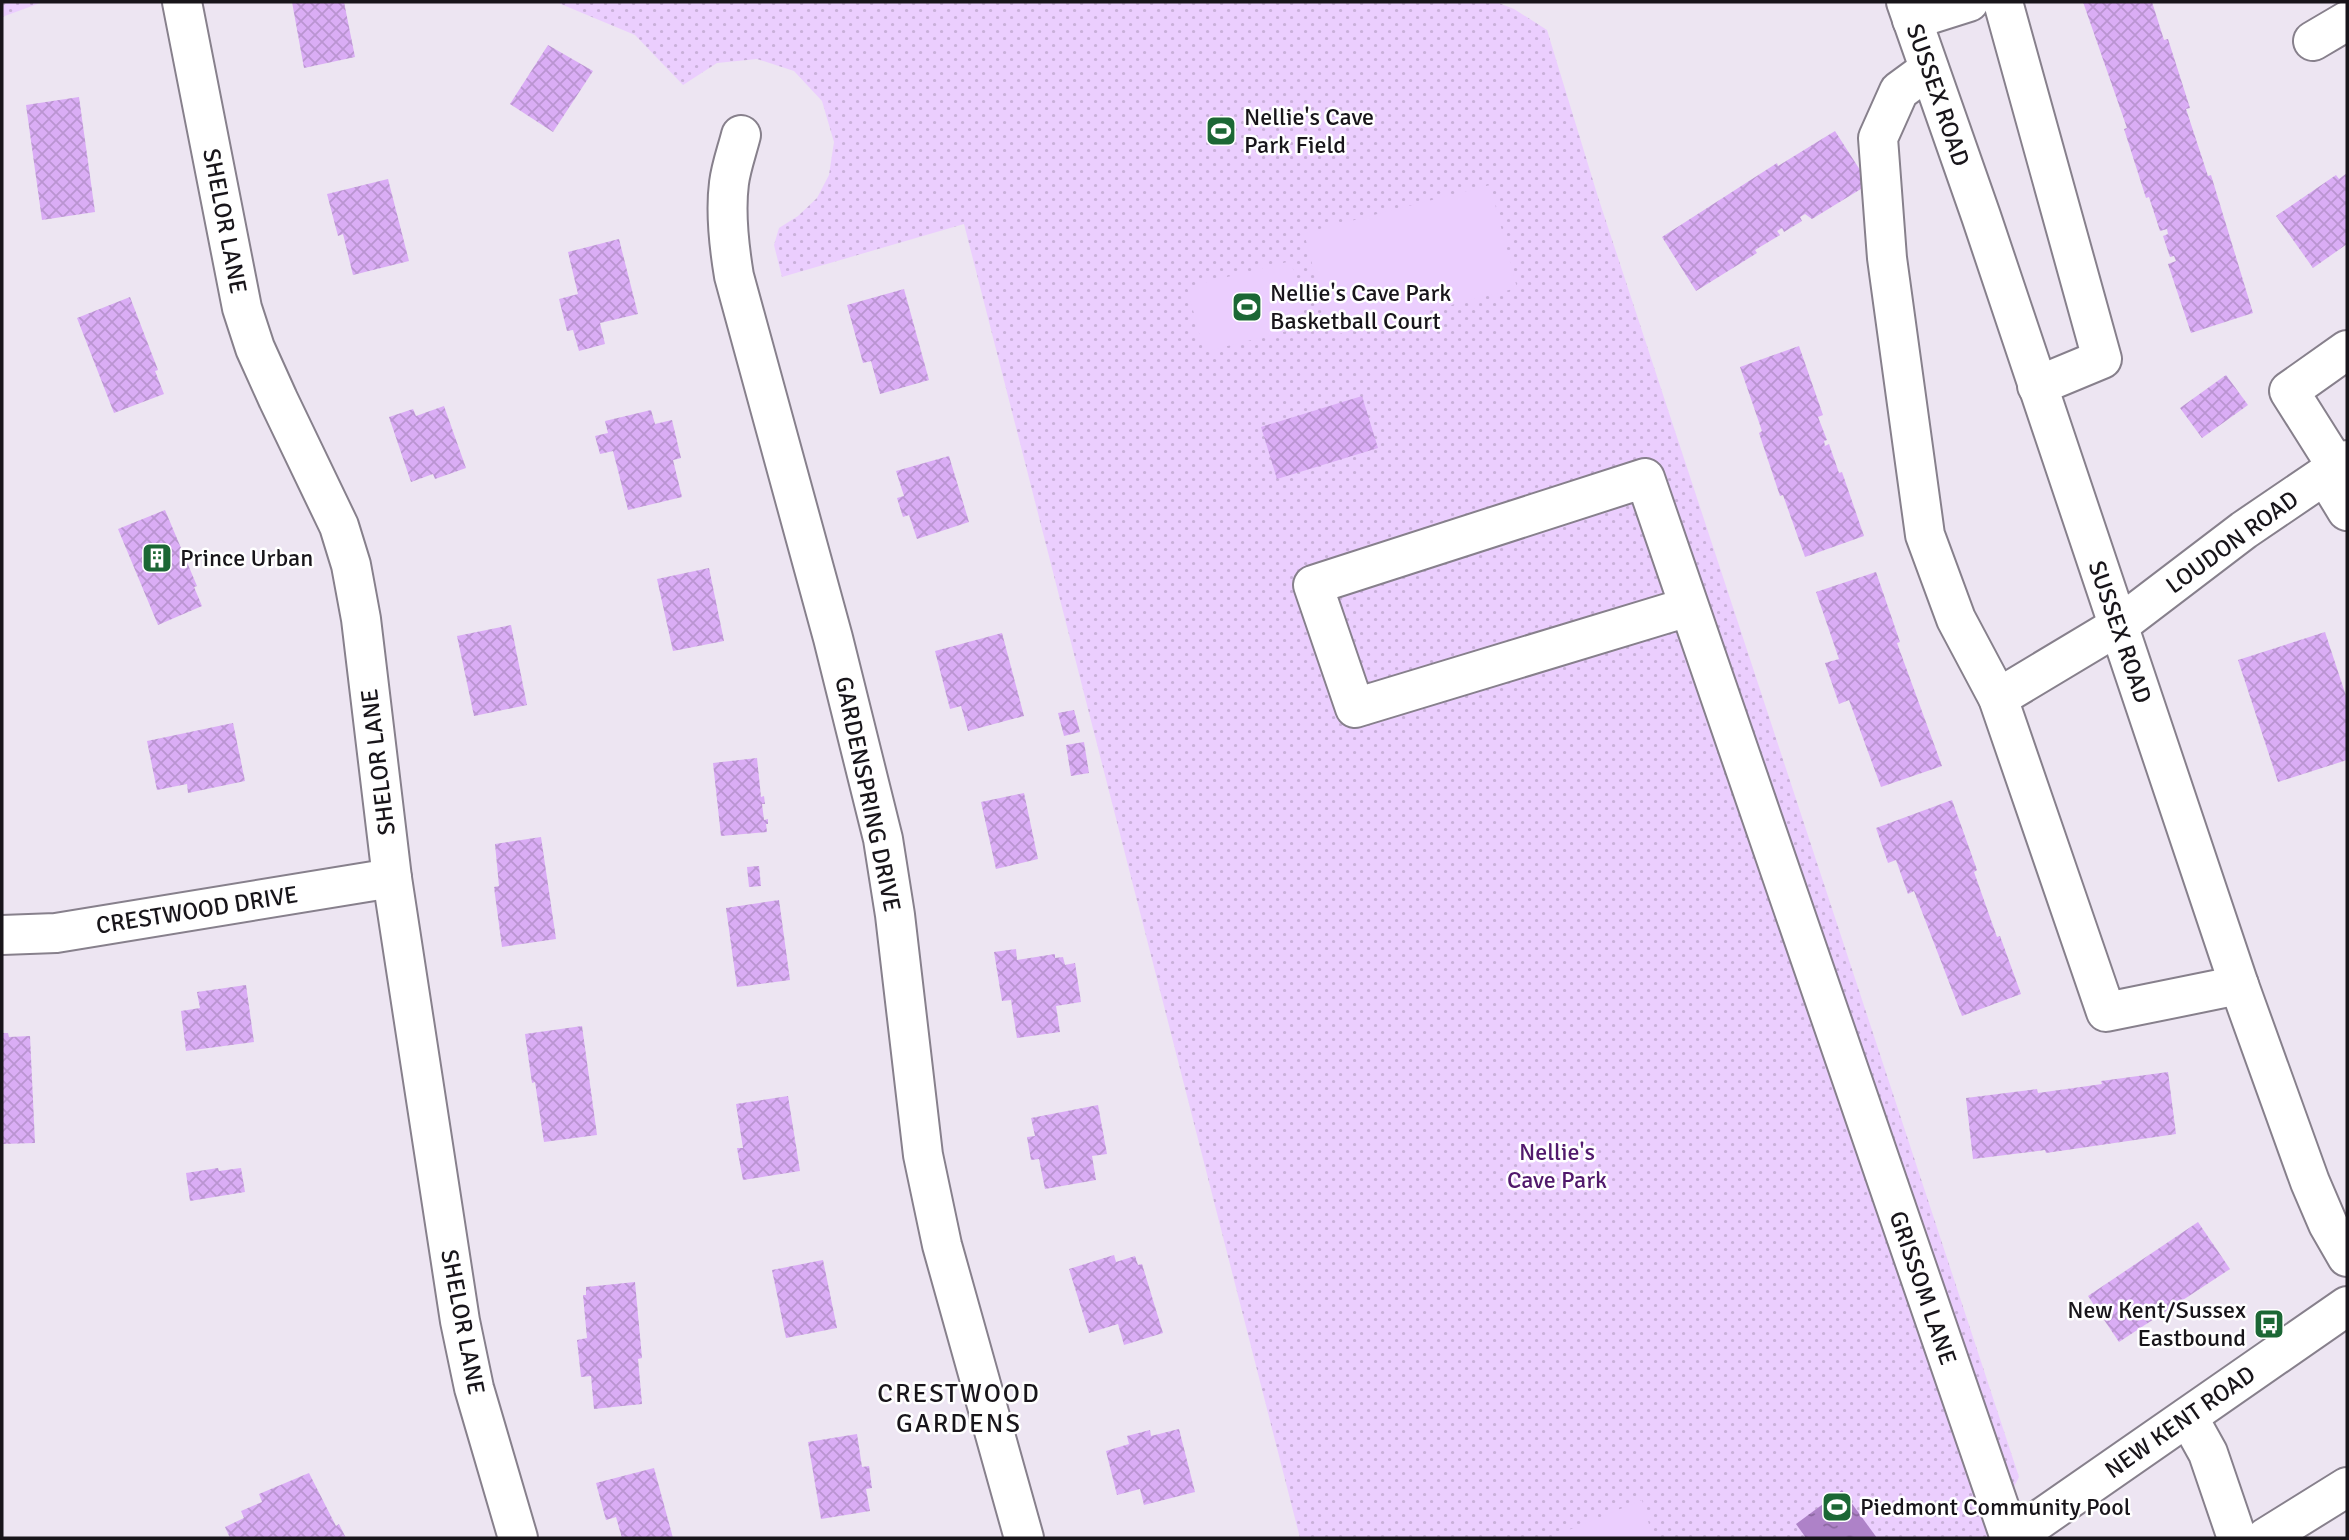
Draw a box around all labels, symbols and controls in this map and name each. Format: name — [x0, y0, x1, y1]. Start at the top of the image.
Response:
street label: SUSSEX ROAD — [1900, 20, 1976, 170]
place label: Nellie's Cave Park Field — [1244, 102, 1374, 160]
sports icon: Nellie's Cave Park Field — [1204, 114, 1238, 148]
street label: SHELOR LANE — [196, 146, 254, 296]
place label: Nellie's Cave Park Basketball Court — [1270, 278, 1451, 336]
sports icon: Nellie's Cave Park Basketball Court — [1230, 290, 1264, 324]
street label: LOUDON ROAD — [2160, 484, 2304, 600]
building icon: Prince Urban — [140, 541, 174, 575]
place label: Prince Urban — [180, 543, 313, 573]
street label: SUSSEX ROAD — [2082, 557, 2158, 707]
street label: GARDENSPRING DRIVE — [828, 674, 908, 914]
street label: SHELOR LANE — [354, 687, 402, 837]
street label: CRESTWOOD DRIVE — [94, 879, 300, 941]
park label: Nellie's Cave Park — [1507, 1137, 1607, 1195]
street label: GRISSOM LANE — [1883, 1207, 1963, 1369]
street label: SHELOR LANE — [434, 1247, 492, 1397]
place label: New Kent/Sussex Eastbound — [2067, 1295, 2246, 1353]
bus stop icon: New Kent/Sussex Eastbound — [2252, 1307, 2286, 1341]
street label: NEW KENT ROAD — [2099, 1359, 2261, 1485]
district label: CRESTWOOD GARDENS — [877, 1378, 1041, 1440]
sports icon: Piedmont Community Pool — [1820, 1490, 1854, 1524]
place label: Piedmont Community Pool — [1860, 1492, 2131, 1522]

